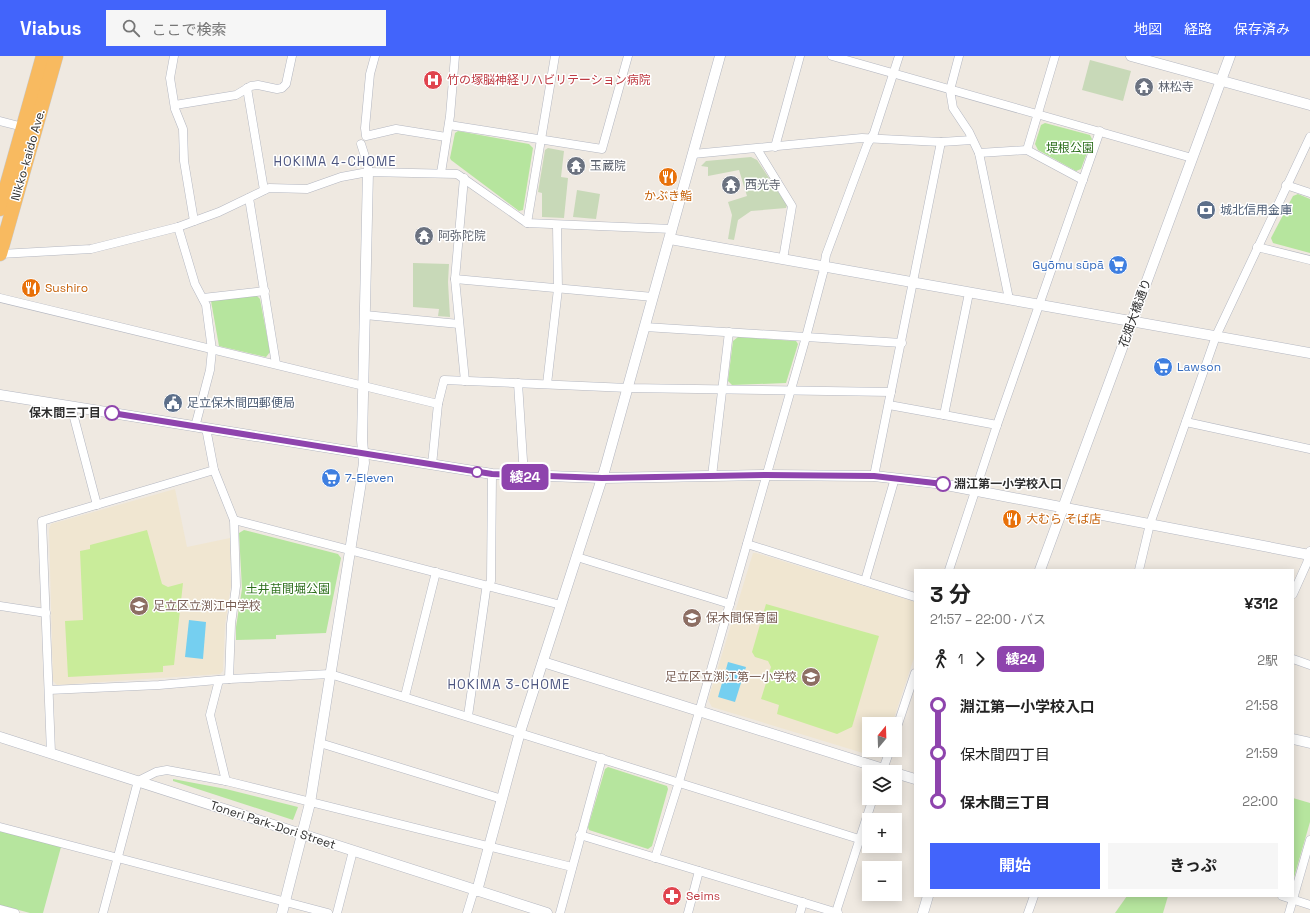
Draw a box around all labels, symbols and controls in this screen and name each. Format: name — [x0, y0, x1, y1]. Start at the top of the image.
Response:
search box — [106, 10, 386, 46]
text: Viabus — [20, 16, 82, 41]
icon: search — [120, 17, 142, 39]
text: ここで検索 — [152, 20, 227, 39]
text: 地図 — [1134, 20, 1162, 38]
text: 経路 — [1184, 20, 1212, 38]
text: 保存済み — [1234, 20, 1290, 38]
hospital icon: 竹の塚脳神経リハビリテーション病院 — [422, 69, 444, 91]
place label: 竹の塚脳神経リハビリテーション病院 — [447, 72, 651, 88]
temple icon: 林松寺 — [1133, 76, 1155, 98]
place label: 林松寺 — [1158, 79, 1194, 95]
street label: Nikko-kaido Ave. — [7, 108, 49, 202]
park label: 堤根公園 — [1046, 140, 1094, 156]
district label: HOKIMA 4-CHOME — [273, 153, 397, 170]
temple icon: 玉蔵院 — [565, 155, 587, 177]
place label: 玉蔵院 — [590, 158, 626, 174]
restaurant icon: かぶき鮨 — [657, 166, 679, 188]
temple icon: 西光寺 — [720, 174, 742, 196]
place label: 西光寺 — [745, 177, 781, 193]
place label: かぶき鮨 — [644, 188, 692, 204]
bank icon: 城北信用金庫 — [1195, 199, 1217, 221]
place label: 城北信用金庫 — [1220, 202, 1292, 218]
temple icon: 阿弥陀院 — [413, 225, 435, 247]
place label: 阿弥陀院 — [438, 228, 486, 244]
supermarket icon: Gyōmu sūpā — [1107, 254, 1129, 276]
place label: Gyōmu sūpā — [1032, 257, 1104, 273]
street label: 花畑大橋通り — [1115, 276, 1155, 350]
restaurant icon: Sushiro — [20, 277, 42, 299]
place label: Sushiro — [45, 280, 88, 296]
supermarket icon: Lawson — [1152, 356, 1174, 378]
place label: Lawson — [1177, 359, 1221, 375]
public building icon: 足立保木間四郵便局 — [162, 392, 184, 414]
place label: 足立保木間四郵便局 — [187, 395, 295, 411]
place label: 保木間三丁目 — [29, 405, 101, 421]
marker: 保木間三丁目 — [104, 405, 120, 421]
line badge: 綾24 — [502, 464, 548, 490]
unlabelled marker — [471, 466, 483, 478]
supermarket icon: 7-Eleven — [320, 467, 342, 489]
text: 綾24 — [510, 468, 541, 486]
place label: 7-Eleven — [345, 470, 394, 486]
marker: 淵江第一小学校入口 — [935, 476, 951, 492]
place label: 淵江第一小学校入口 — [954, 476, 1062, 492]
restaurant icon: 大むら そば店 — [1001, 508, 1023, 530]
place label: 大むら そば店 — [1026, 511, 1101, 527]
text: 3 分 — [930, 580, 971, 608]
park label: 土井苗間堀公園 — [246, 581, 330, 597]
text: ¥312 — [1244, 594, 1278, 613]
school or university icon: 足立区立渕江中学校 — [128, 595, 150, 617]
place label: 足立区立渕江中学校 — [153, 598, 261, 614]
school or university icon: 保木間保育園 — [681, 607, 703, 629]
place label: 保木間保育園 — [706, 610, 778, 626]
text: 21:57 – 22:00 · バス — [930, 611, 1046, 628]
icon: walk — [930, 648, 952, 670]
icon: forward — [969, 648, 991, 670]
text: 綾24 — [1005, 650, 1036, 668]
text: 1 — [958, 651, 963, 668]
text: 2駅 — [1257, 652, 1278, 669]
school or university icon: 足立区立渕江第一小学校 — [800, 666, 822, 688]
place label: 足立区立渕江第一小学校 — [665, 669, 797, 685]
district label: HOKIMA 3-CHOME — [448, 676, 570, 693]
text: 淵江第一小学校入口 — [960, 697, 1095, 716]
text: 21:58 — [1246, 697, 1278, 714]
north arrow — [862, 717, 902, 757]
map controls — [862, 717, 902, 901]
text: 保木間四丁目 — [960, 745, 1050, 764]
text: 21:59 — [1246, 745, 1278, 762]
button: layers — [862, 765, 902, 805]
text: 保木間三丁目 — [960, 793, 1050, 812]
text: 22:00 — [1242, 793, 1278, 810]
street label: Toneri Park-Dori Street — [208, 797, 338, 853]
button: + — [862, 813, 902, 853]
button: 開始 — [930, 843, 1100, 889]
button: きっぷ — [1108, 843, 1278, 889]
button: − — [862, 861, 902, 901]
pharmacy icon: Seims — [661, 885, 683, 907]
place label: Seims — [686, 888, 720, 904]

